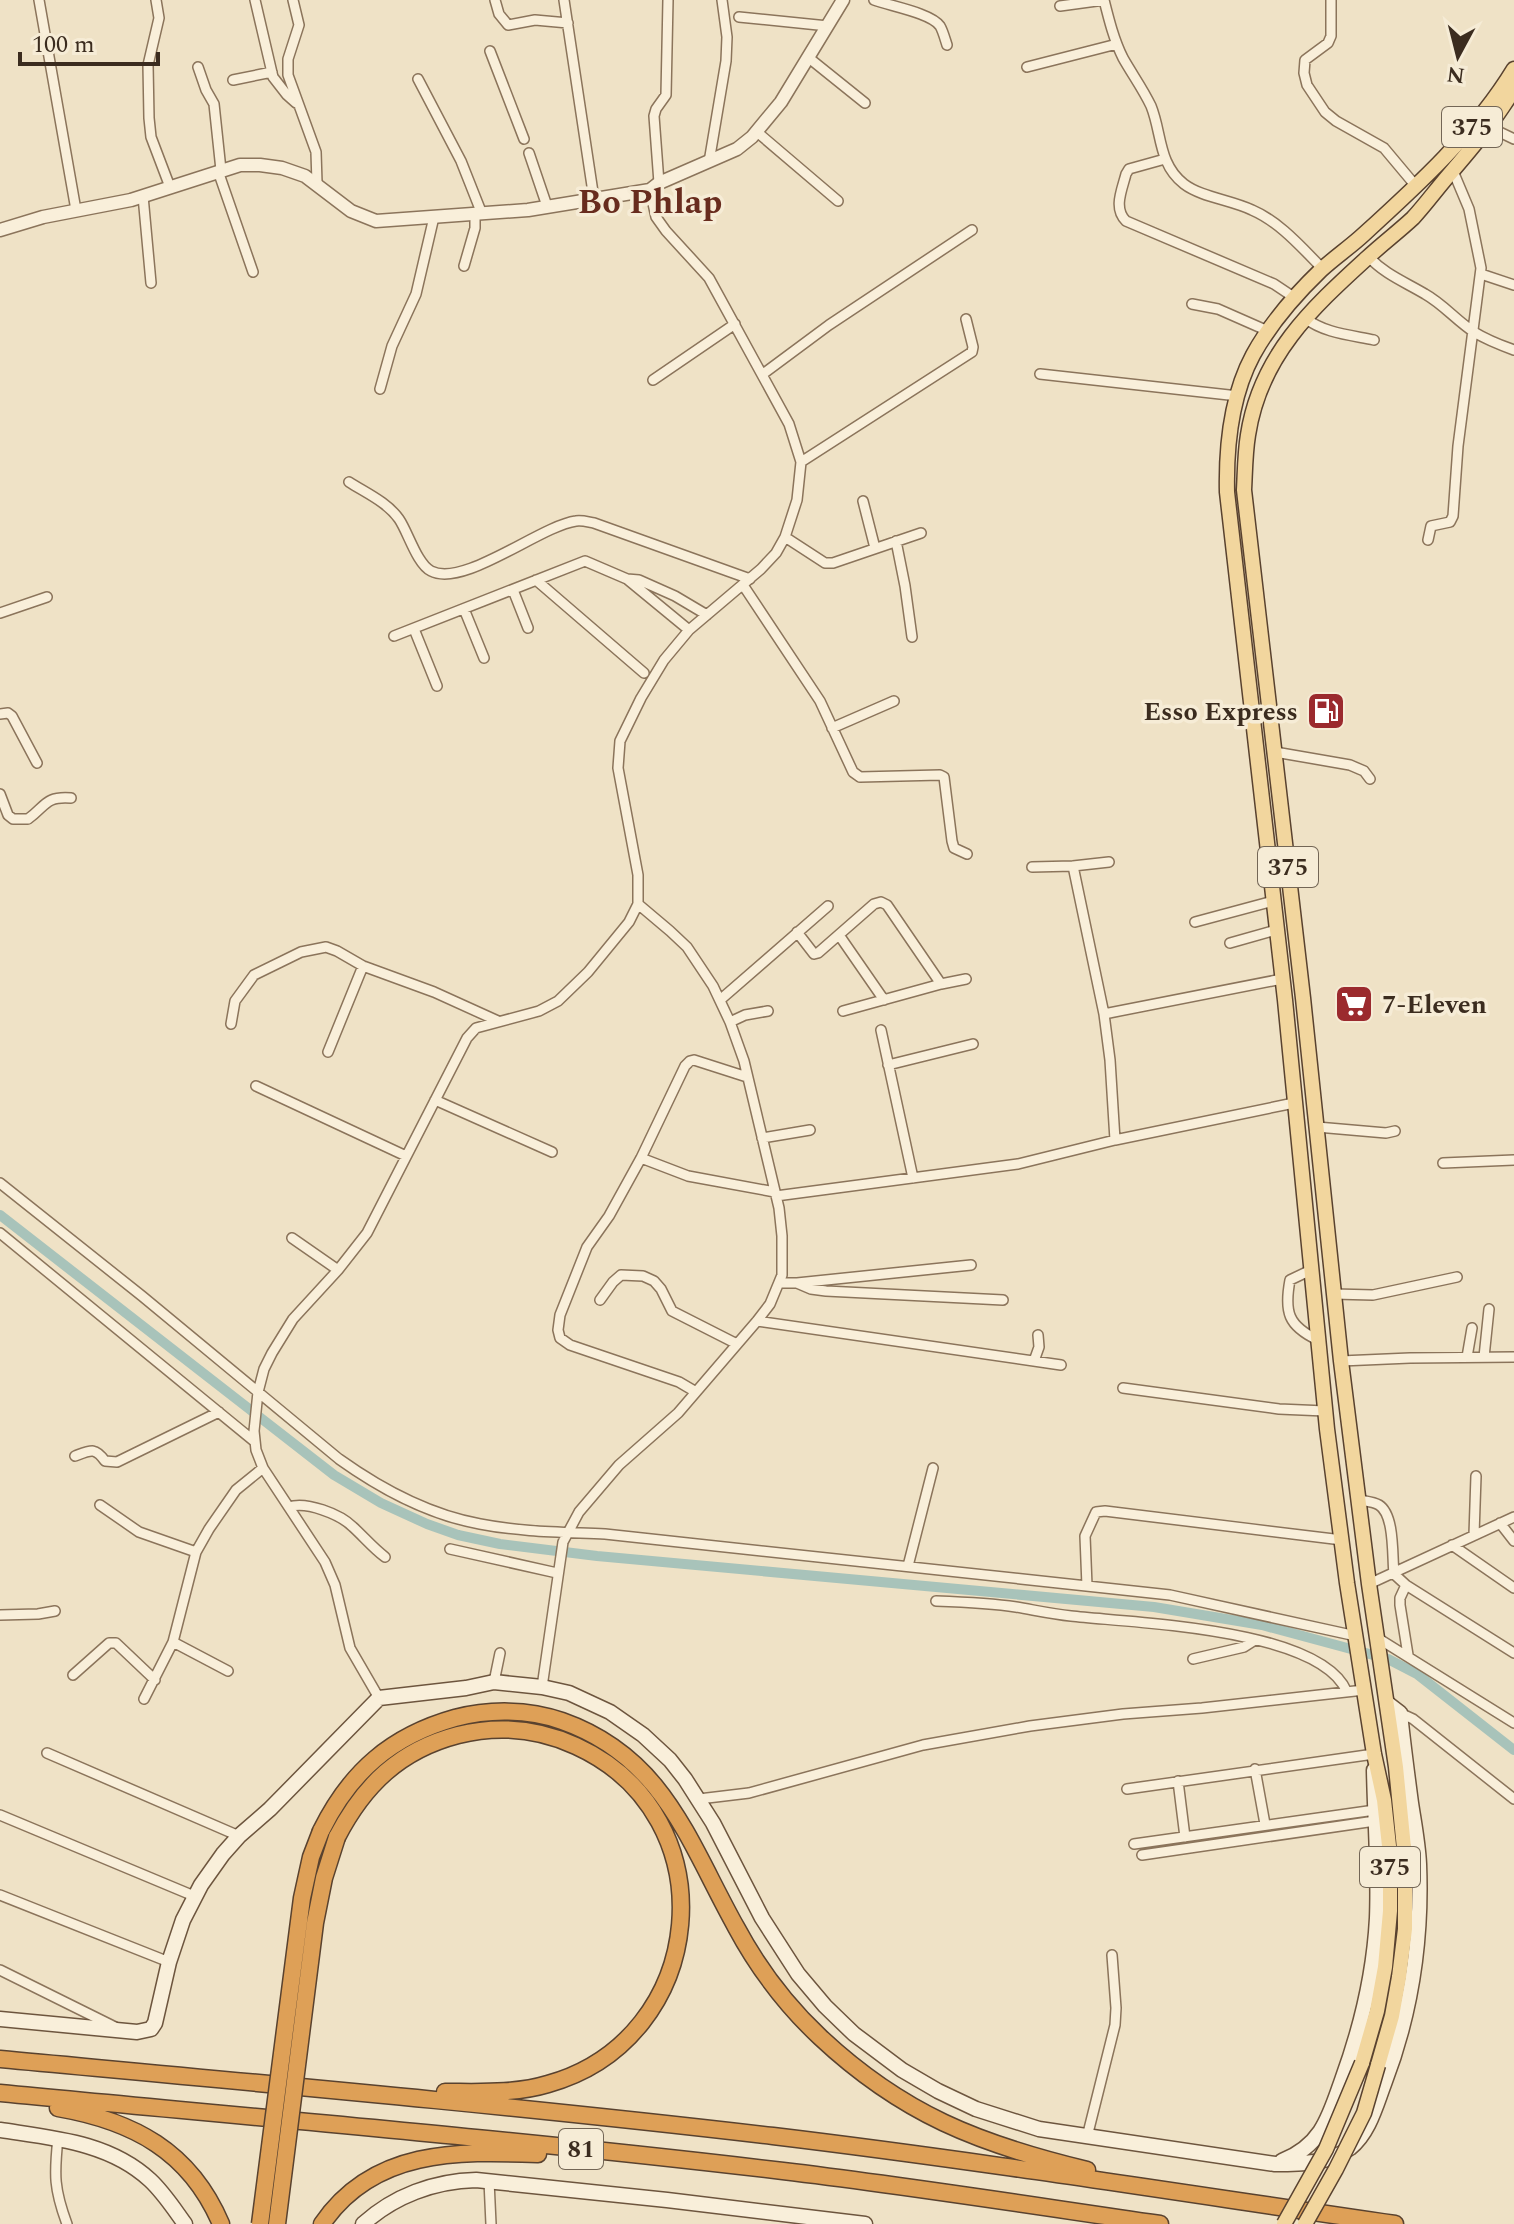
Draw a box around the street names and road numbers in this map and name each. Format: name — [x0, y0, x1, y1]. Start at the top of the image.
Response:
road number: 375 — [1442, 107, 1502, 147]
road number: 375 — [1258, 847, 1318, 887]
road number: 375 — [1360, 1847, 1420, 1887]
road number: 81 — [559, 2129, 603, 2169]

